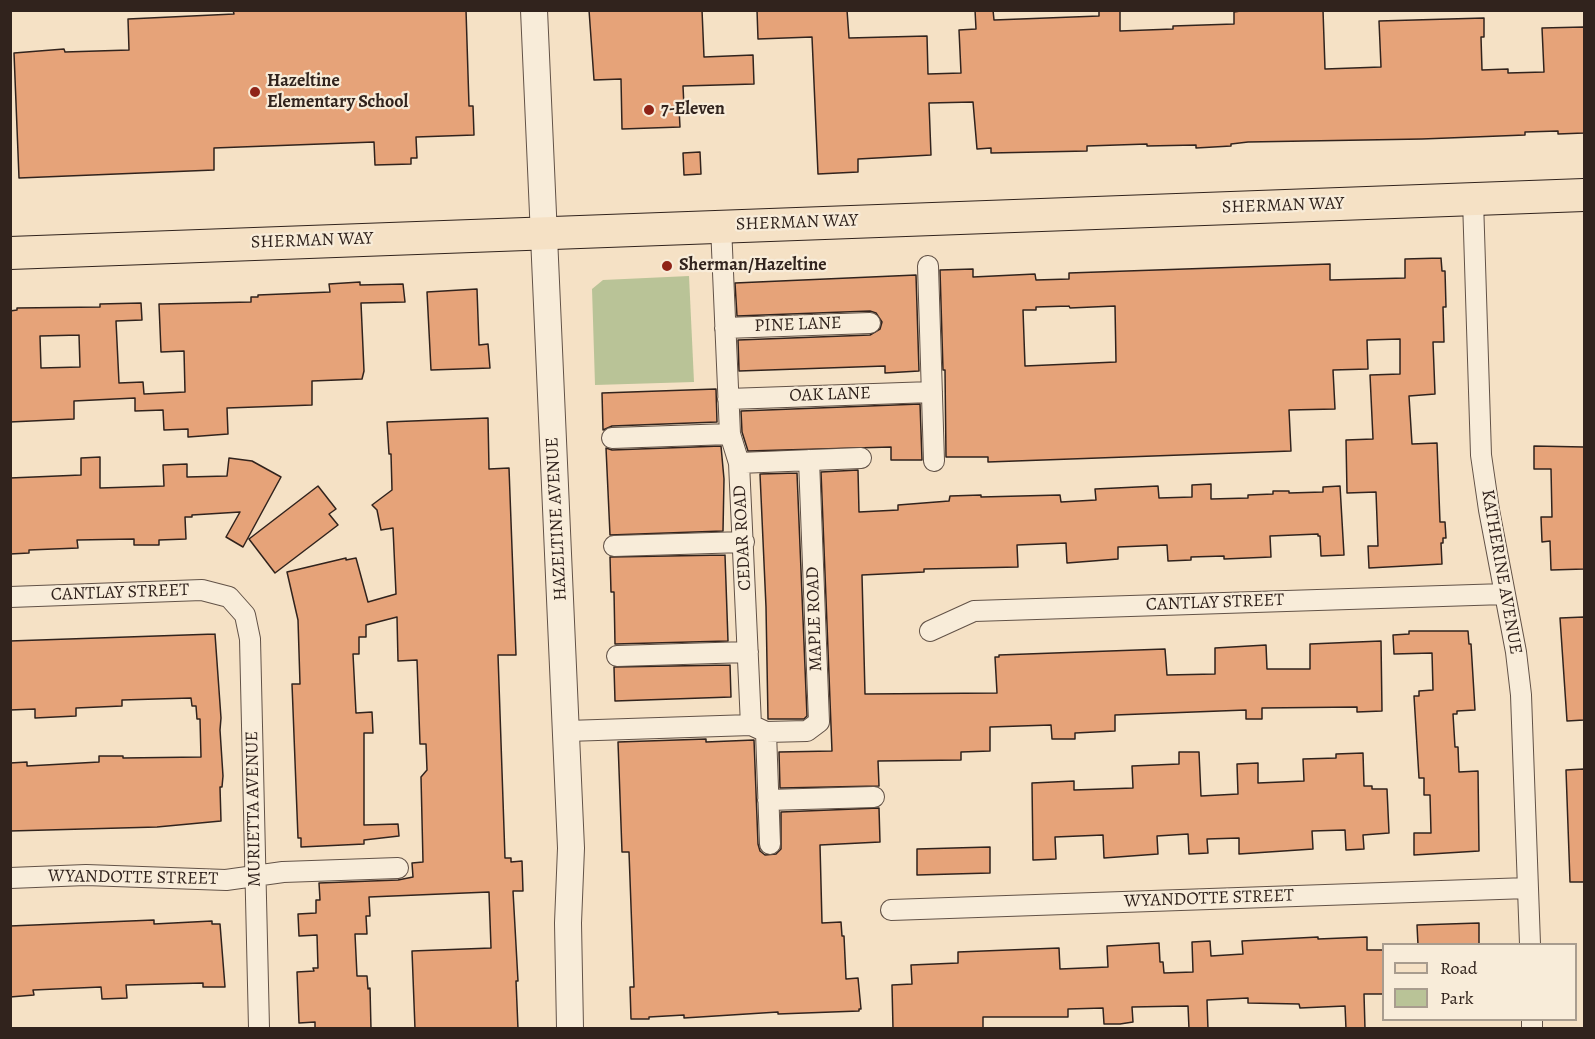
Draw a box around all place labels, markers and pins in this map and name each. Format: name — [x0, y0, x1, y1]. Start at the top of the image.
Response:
place label: Hazeltine Elementary School — [267, 71, 408, 113]
marker: Hazeltine Elementary School — [248, 85, 262, 99]
place label: 7-Eleven — [661, 99, 725, 121]
marker: 7-Eleven — [642, 103, 656, 117]
place label: Sherman/Hazeltine — [679, 255, 827, 277]
marker: Sherman/Hazeltine — [660, 259, 674, 273]

